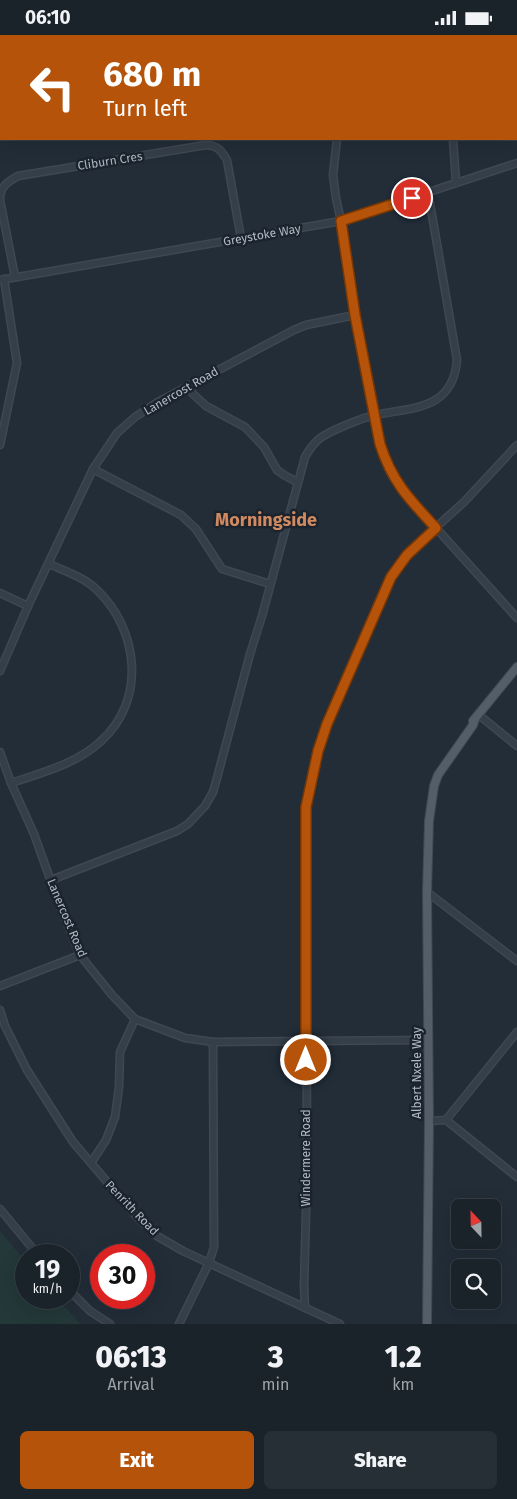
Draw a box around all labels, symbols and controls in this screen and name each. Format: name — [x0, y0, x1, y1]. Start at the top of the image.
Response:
text: 06:10 — [25, 6, 71, 29]
text: 680 m — [103, 53, 201, 95]
icon: left — [20, 55, 85, 120]
text: Turn left — [103, 95, 187, 122]
street label: Cliburn Cres — [77, 149, 144, 173]
pin — [391, 177, 433, 219]
icon: arrive — [398, 184, 426, 212]
street label: Greystoke Way — [222, 221, 302, 249]
street label: Lanercost Road — [141, 364, 221, 418]
district label: Morningside — [215, 509, 317, 531]
street label: Lanercost Road — [44, 877, 90, 959]
street label: Albert Nxele Way — [410, 1027, 424, 1119]
position arrow — [279, 1033, 331, 1085]
street label: Windermere Road — [299, 1109, 313, 1207]
street label: Penrith Road — [103, 1178, 161, 1238]
north arrow — [451, 1199, 501, 1249]
map controls — [451, 1199, 501, 1309]
speed limit sign: 30 — [90, 1244, 155, 1309]
text: 19 — [35, 1255, 60, 1285]
button: search — [451, 1259, 501, 1309]
text: km/h — [33, 1282, 62, 1296]
text: 06:13 — [95, 1339, 167, 1375]
text: 3 — [268, 1339, 283, 1375]
text: 1.2 — [385, 1339, 422, 1375]
text: Arrival — [107, 1375, 154, 1394]
text: min — [262, 1375, 289, 1394]
text: km — [392, 1375, 414, 1394]
button: Exit — [20, 1431, 254, 1489]
button: Share — [264, 1431, 497, 1489]

